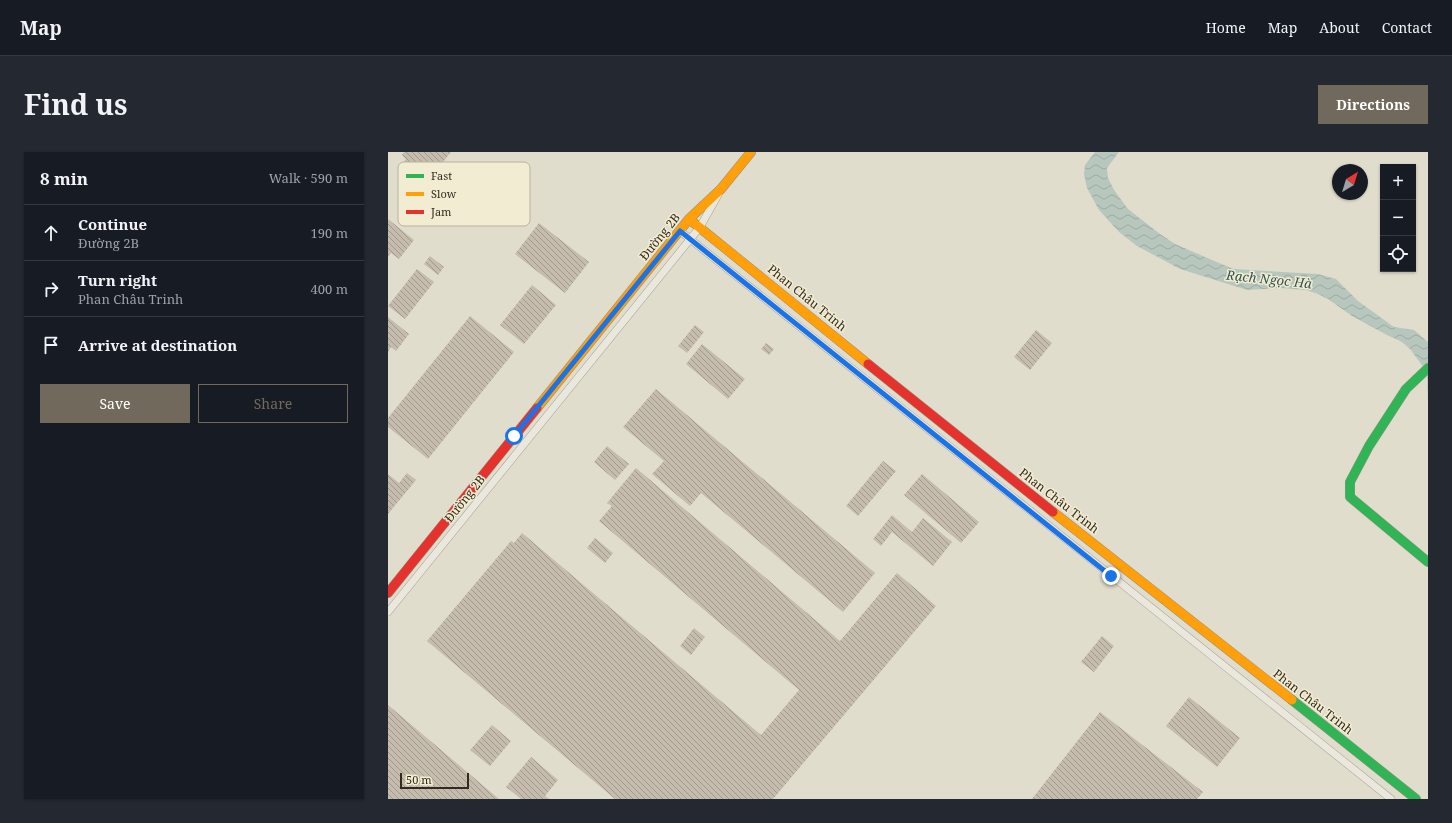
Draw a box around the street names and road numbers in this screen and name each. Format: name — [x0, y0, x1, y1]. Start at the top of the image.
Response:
street label: Đường 2B — [635, 209, 684, 264]
street label: Phan Châu Trinh — [764, 260, 851, 335]
street label: Phan Châu Trinh — [1016, 464, 1103, 537]
street label: Đường 2B — [440, 471, 489, 526]
street label: Phan Châu Trinh — [1270, 665, 1357, 738]

